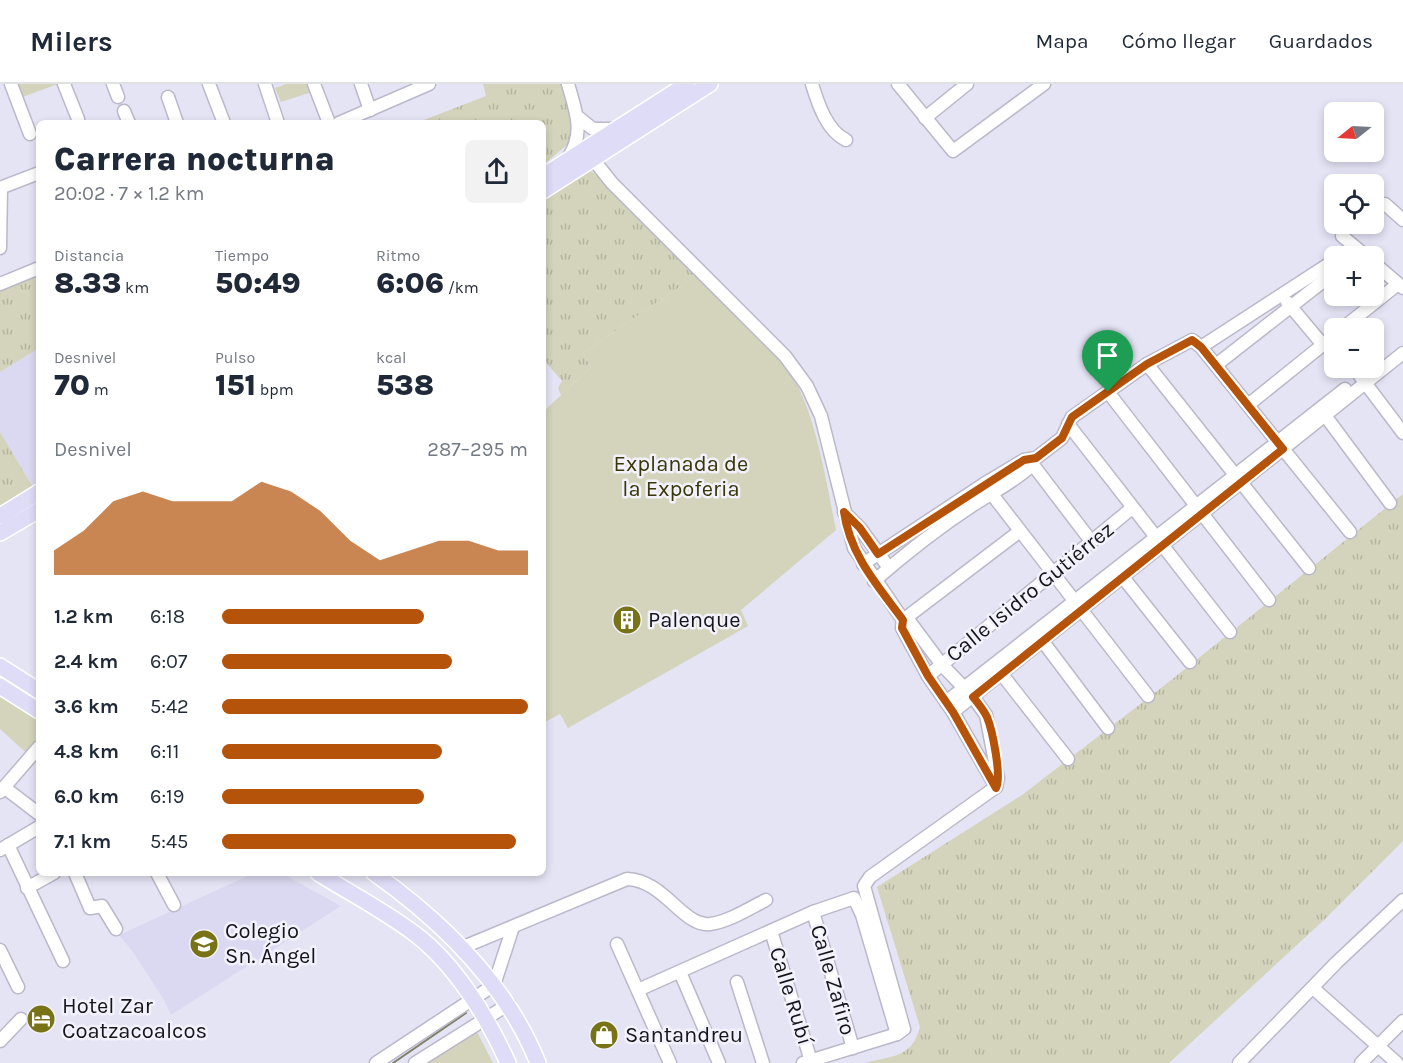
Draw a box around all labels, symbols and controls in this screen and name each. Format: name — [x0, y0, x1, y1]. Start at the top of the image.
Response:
text: Milers — [30, 25, 113, 58]
text: Mapa — [1035, 29, 1089, 53]
text: Cómo llegar — [1122, 29, 1236, 53]
text: Guardados — [1269, 29, 1373, 53]
north arrow — [1324, 102, 1384, 162]
map controls — [1324, 102, 1384, 378]
text: Carrera nocturna — [54, 140, 335, 178]
button: share — [465, 140, 528, 203]
button: locate — [1324, 174, 1384, 234]
text: 20:02 · 7 × 1.2 km — [54, 182, 205, 205]
text: Distancia — [54, 246, 124, 265]
text: Tiempo — [215, 246, 269, 265]
text: Ritmo — [376, 246, 420, 265]
button: + — [1324, 246, 1384, 306]
text: 8.33 — [54, 265, 121, 301]
text: 50:49 — [215, 265, 301, 301]
text: 6:06 — [376, 265, 444, 301]
text: km — [121, 278, 149, 297]
text: /km — [444, 278, 479, 297]
button: − — [1324, 318, 1384, 378]
pin — [1082, 330, 1133, 392]
icon: arrive — [1091, 339, 1124, 372]
text: Desnivel — [54, 348, 116, 367]
text: Pulso — [215, 348, 255, 367]
text: kcal — [376, 348, 407, 367]
text: 70 — [54, 367, 90, 403]
text: 151 — [215, 367, 256, 403]
text: 538 — [376, 367, 434, 403]
text: m — [90, 380, 109, 399]
text: bpm — [256, 380, 294, 399]
text: Desnivel — [54, 438, 132, 461]
text: 287–295 m — [427, 438, 528, 461]
park label: Explanada de la Expoferia — [614, 451, 748, 502]
street label: Calle Isidro Gutiérrez — [941, 516, 1119, 668]
building icon: Palenque — [611, 604, 643, 636]
text: 1.2 km — [54, 605, 113, 628]
text: 6:18 — [150, 605, 185, 628]
place label: Palenque — [648, 607, 741, 633]
text: 2.4 km — [54, 650, 118, 673]
text: 6:07 — [150, 650, 187, 673]
text: 3.6 km — [54, 695, 119, 718]
text: 5:42 — [150, 695, 189, 718]
text: 4.8 km — [54, 740, 119, 763]
text: 6:11 — [150, 740, 179, 763]
text: 6.0 km — [54, 785, 119, 808]
text: 6:19 — [150, 785, 184, 808]
text: 7.1 km — [54, 830, 111, 853]
text: 5:45 — [150, 830, 188, 853]
place label: Colegio Sn. Ángel — [225, 918, 317, 969]
street label: Calle Zafiro — [805, 922, 861, 1038]
school or university icon: Colegio Sn. Ángel — [188, 928, 220, 960]
street label: Calle Rubí — [764, 944, 818, 1048]
place label: Hotel Zar Coatzacoalcos — [62, 993, 207, 1044]
hotel icon: Hotel Zar Coatzacoalcos — [25, 1003, 57, 1035]
shop icon: Santandreu — [588, 1019, 620, 1051]
place label: Santandreu — [625, 1022, 743, 1048]

